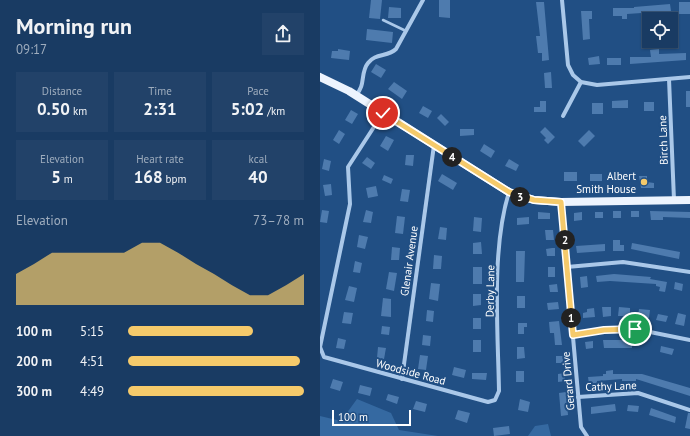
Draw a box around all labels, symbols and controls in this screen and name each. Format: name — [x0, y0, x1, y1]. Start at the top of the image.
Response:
text: Morning run — [16, 12, 132, 40]
map controls — [642, 12, 678, 48]
button: locate — [642, 12, 678, 48]
button: share — [262, 13, 304, 55]
text: 09:17 — [16, 41, 47, 58]
text: Distance — [42, 84, 82, 98]
text: Time — [148, 84, 172, 98]
text: Pace — [247, 84, 269, 98]
pin — [366, 96, 400, 130]
text: 0.50 — [37, 98, 70, 120]
text: 2:31 — [143, 98, 177, 120]
text: 5:02 — [231, 98, 264, 120]
icon: check — [372, 102, 394, 124]
text: km — [70, 104, 87, 118]
text: /km — [264, 104, 285, 118]
street label: Birch Lane — [655, 115, 671, 165]
pin: 4 — [442, 147, 462, 167]
text: 4 — [449, 150, 455, 164]
text: Elevation — [40, 152, 84, 166]
text: Heart rate — [136, 152, 184, 166]
text: kcal — [249, 152, 267, 166]
text: 5 — [51, 166, 61, 188]
text: 168 — [134, 166, 163, 188]
text: 40 — [248, 166, 268, 188]
place label: Albert Smith House — [576, 169, 636, 196]
text: m — [61, 172, 73, 186]
text: bpm — [163, 172, 186, 186]
marker: Albert Smith House — [639, 177, 649, 187]
pin: 3 — [510, 187, 530, 207]
text: 3 — [517, 190, 523, 204]
text: Elevation — [16, 212, 68, 229]
text: 73–78 m — [253, 212, 304, 229]
street label: Glenair Avenue — [397, 225, 421, 297]
pin: 2 — [555, 230, 575, 250]
text: 2 — [562, 233, 568, 247]
street label: Derby Lane — [483, 264, 497, 317]
pin: 1 — [561, 308, 581, 328]
text: 1 — [568, 311, 574, 325]
pin — [618, 312, 652, 346]
icon: arrive — [624, 318, 646, 340]
text: 100 m — [16, 323, 52, 340]
text: 5:15 — [80, 323, 104, 340]
street label: Gerard Drive — [558, 351, 578, 411]
text: 200 m — [16, 353, 52, 370]
text: 4:51 — [80, 353, 104, 370]
street label: Woodside Road — [375, 356, 447, 388]
street label: Cathy Lane — [585, 378, 637, 394]
text: 300 m — [16, 383, 52, 400]
text: 4:49 — [80, 383, 104, 400]
scale bar — [332, 408, 411, 427]
text: 100 m — [338, 410, 368, 424]

